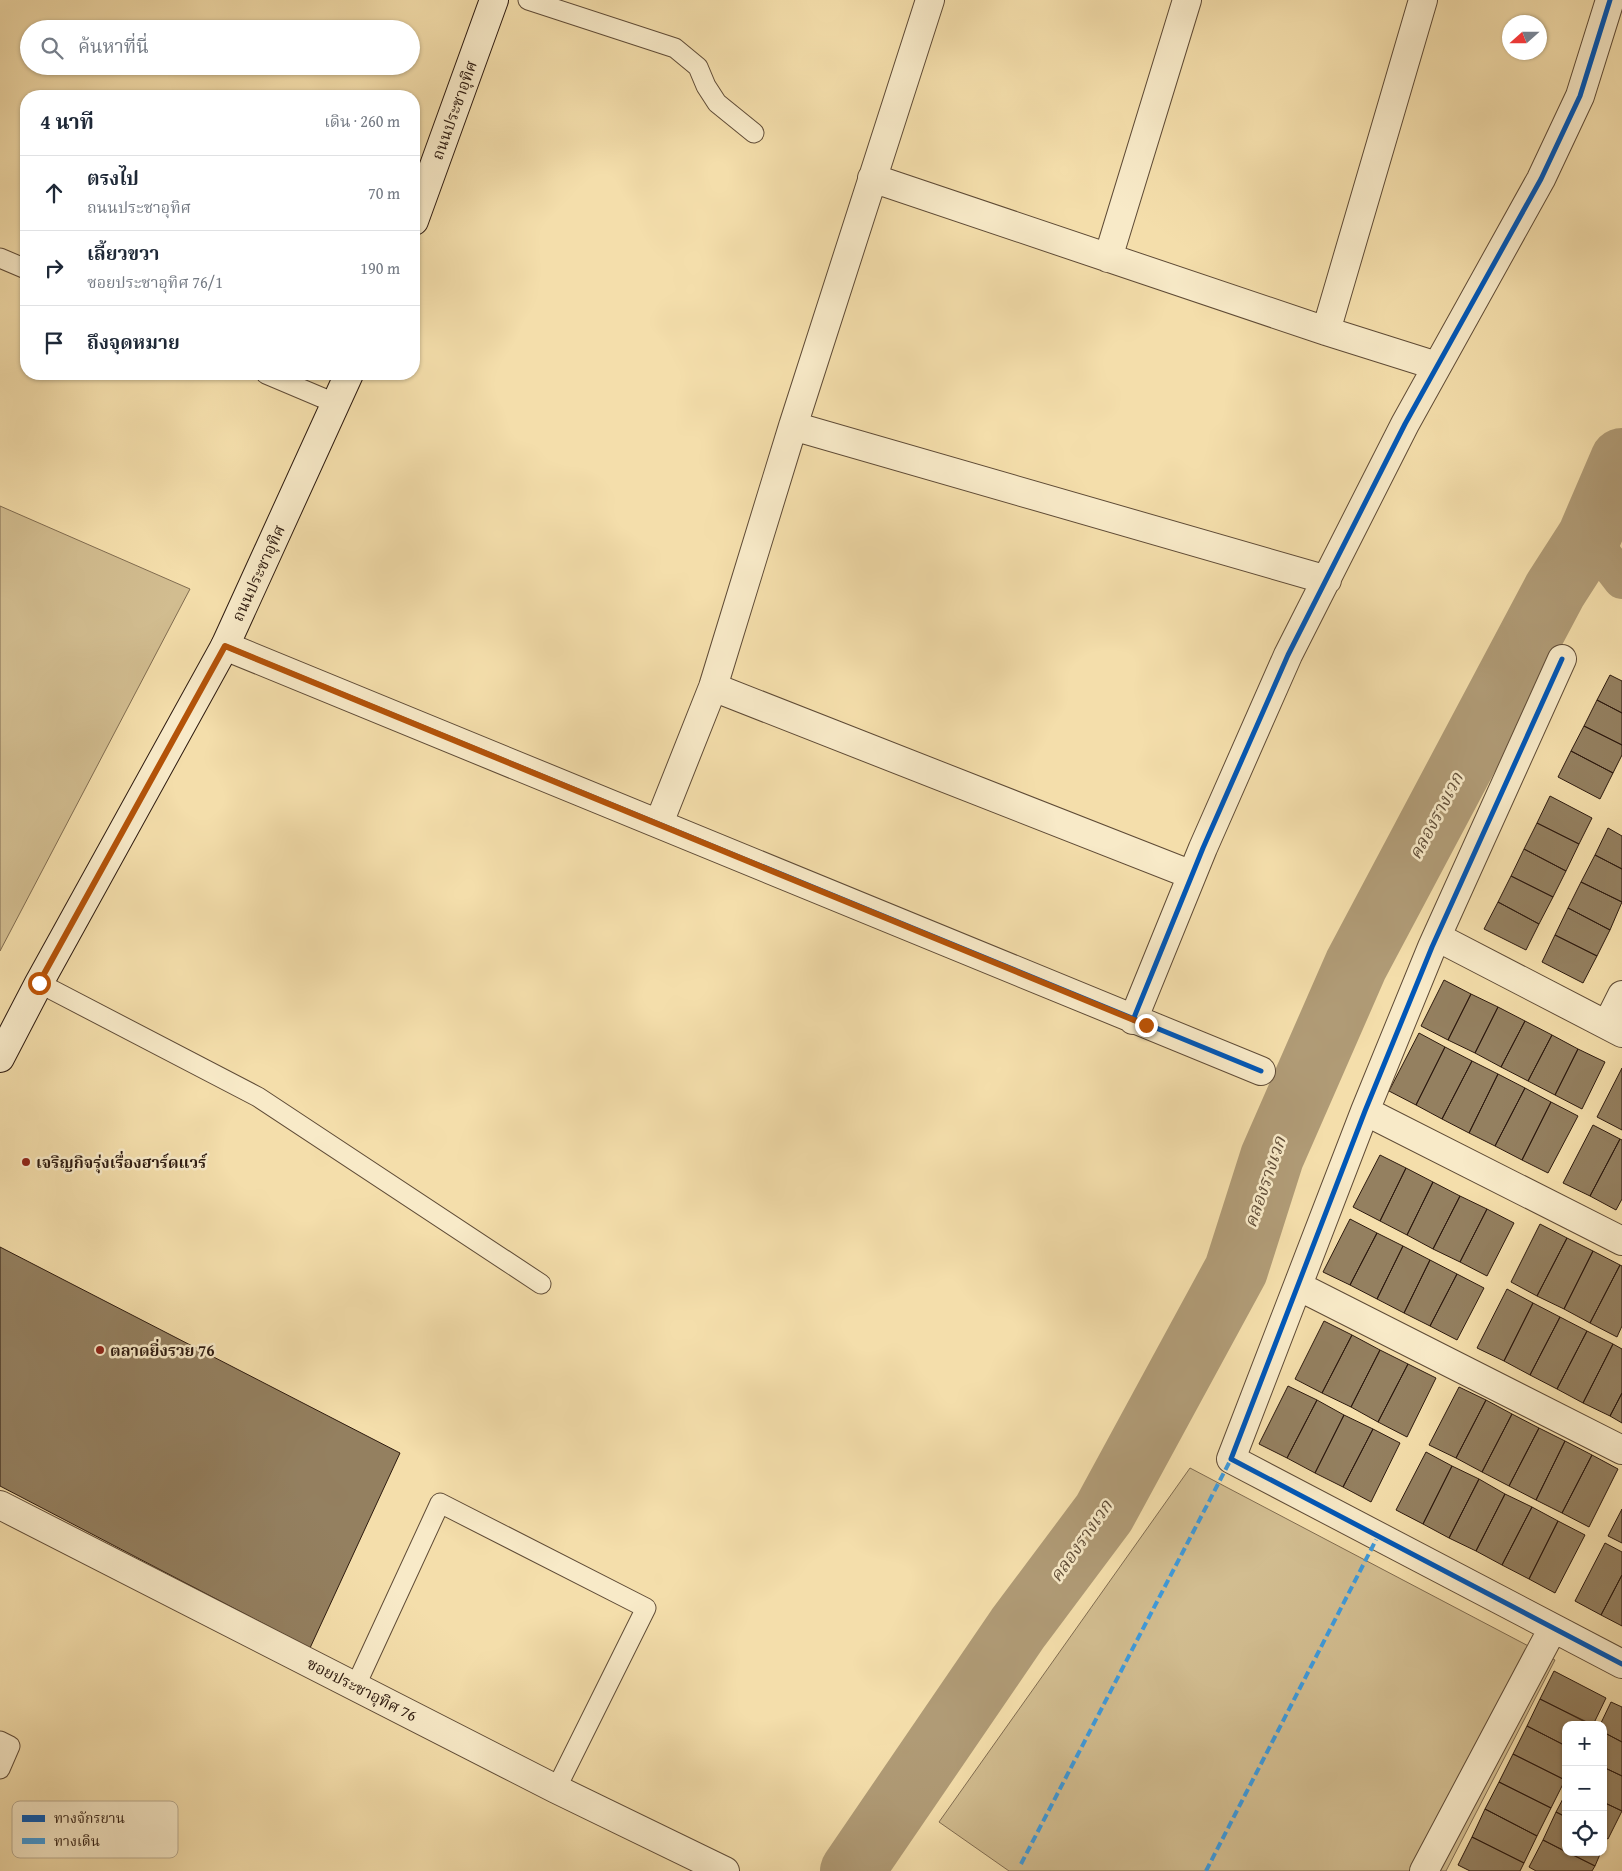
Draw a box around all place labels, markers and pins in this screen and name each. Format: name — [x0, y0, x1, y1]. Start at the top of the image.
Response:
place label: เจริญกิจรุ่งเรื่องฮาร์ดแวร์ — [36, 1150, 208, 1174]
marker: เจริญกิจรุ่งเรื่องฮาร์ดแวร์ — [20, 1156, 32, 1168]
place label: ตลาดยิ่งรวย 76 — [110, 1338, 215, 1362]
marker: ตลาดยิ่งรวย 76 — [94, 1344, 106, 1356]

